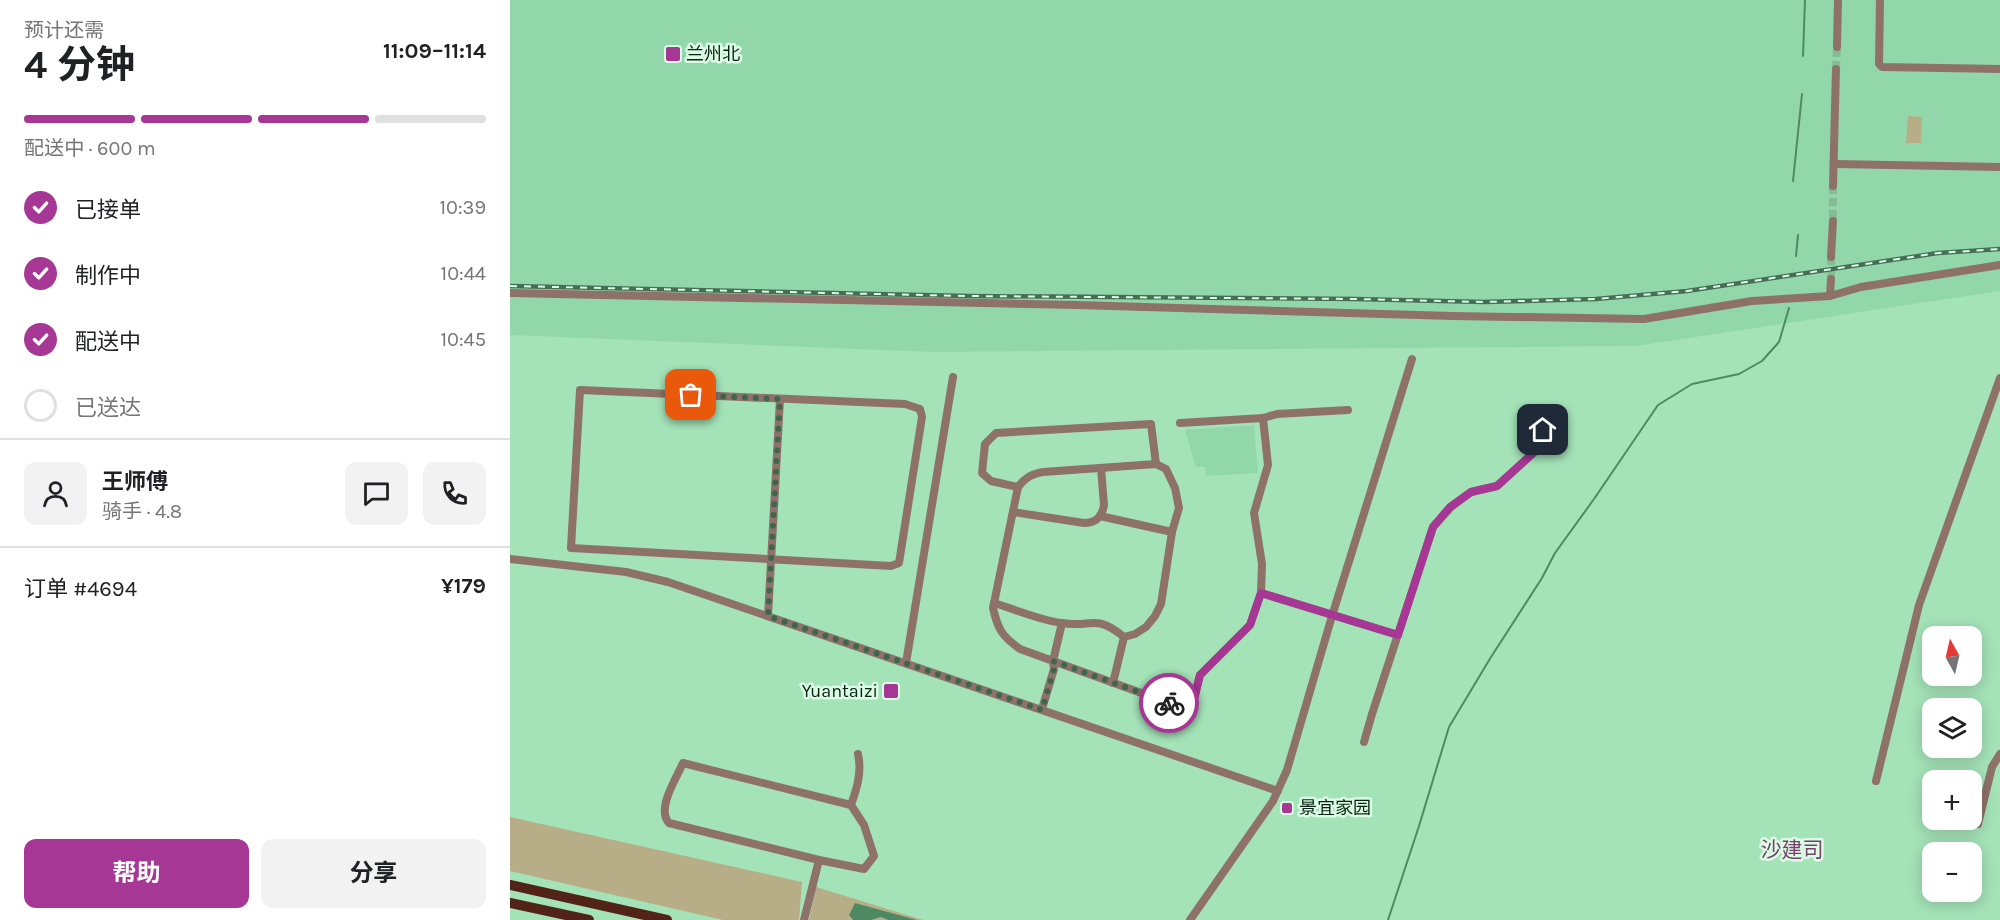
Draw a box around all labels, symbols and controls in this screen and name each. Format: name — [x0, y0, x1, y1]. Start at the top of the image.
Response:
text: 预计还需 — [24, 19, 104, 42]
text: 11:09–11:14 — [383, 38, 486, 64]
text: 4 分钟 — [24, 42, 135, 88]
place label: 兰州北 — [686, 43, 740, 65]
marker: 兰州北 — [664, 45, 682, 63]
text: 配送中 · 600 m — [24, 137, 156, 160]
icon: check — [24, 191, 57, 224]
text: 10:39 — [440, 196, 486, 219]
text: 已接单 — [75, 197, 141, 223]
icon: check — [24, 257, 57, 290]
text: 10:44 — [441, 262, 486, 285]
text: 制作中 — [75, 263, 141, 289]
icon: check — [24, 323, 57, 356]
text: 10:45 — [440, 328, 486, 351]
text: 配送中 — [75, 329, 141, 355]
pin — [665, 369, 716, 420]
icon: bag — [674, 378, 707, 411]
text: 已送达 — [75, 395, 141, 421]
pin — [1517, 404, 1568, 455]
icon: home — [1526, 413, 1559, 446]
button: person — [24, 462, 87, 525]
button: chat — [345, 462, 408, 525]
button: phone — [423, 462, 486, 525]
text: 王师傅 — [102, 469, 168, 495]
text: 骑手 · 4.8 — [102, 500, 182, 523]
text: ¥179 — [441, 573, 486, 599]
text: 订单 #4694 — [24, 576, 137, 602]
north arrow — [1922, 626, 1982, 686]
map controls — [1922, 626, 1982, 902]
courier — [1139, 673, 1199, 733]
place label: Yuantaizi — [802, 680, 878, 702]
marker: Yuantaizi — [882, 682, 900, 700]
icon: bike — [1153, 687, 1186, 720]
button: layers — [1922, 698, 1982, 758]
button: + — [1922, 770, 1982, 830]
place label: 景宜家园 — [1299, 797, 1371, 819]
marker: 景宜家园 — [1280, 801, 1294, 815]
district label: 沙建司 — [1761, 838, 1824, 862]
button: 帮助 — [24, 839, 249, 908]
button: 分享 — [261, 839, 486, 908]
button: − — [1922, 842, 1982, 902]

